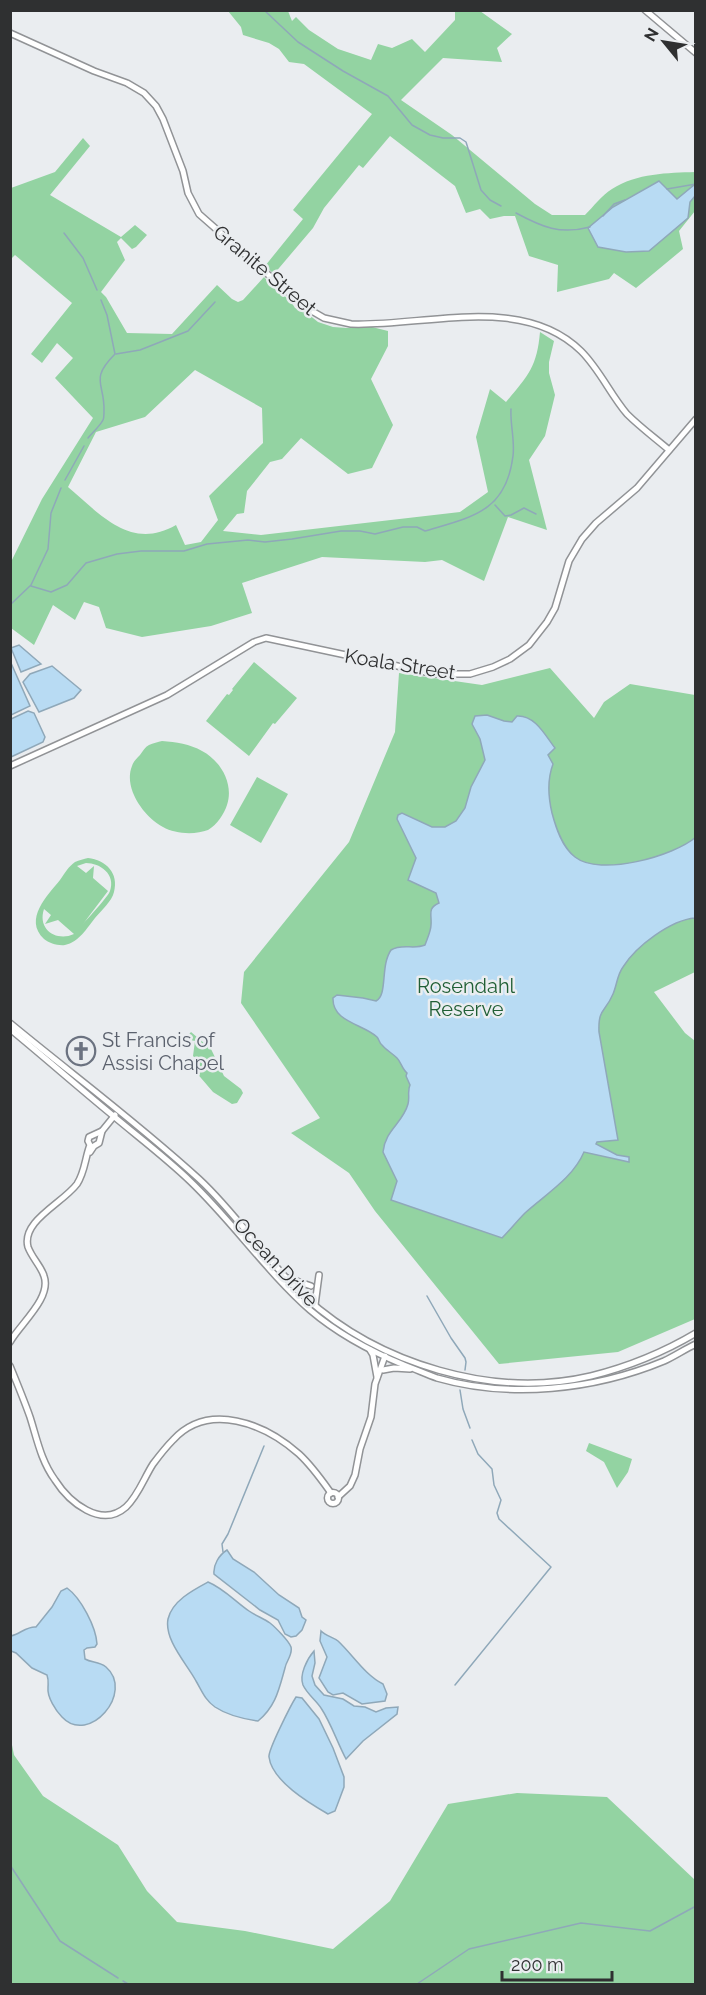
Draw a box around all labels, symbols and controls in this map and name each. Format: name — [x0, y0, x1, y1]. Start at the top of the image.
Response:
north arrow — [634, 12, 694, 72]
text: N — [640, 25, 663, 45]
street label: Granite Street — [209, 220, 322, 320]
street label: Koala Street — [343, 643, 457, 685]
park label: Rosendahl Reserve — [417, 974, 516, 1021]
place label: St Francis of Assisi Chapel — [102, 1028, 225, 1075]
church icon: St Francis of Assisi Chapel — [65, 1035, 97, 1067]
street label: Ocean Drive — [229, 1212, 323, 1312]
scale bar — [502, 1944, 612, 1982]
text: 200 m — [511, 1954, 564, 1975]

